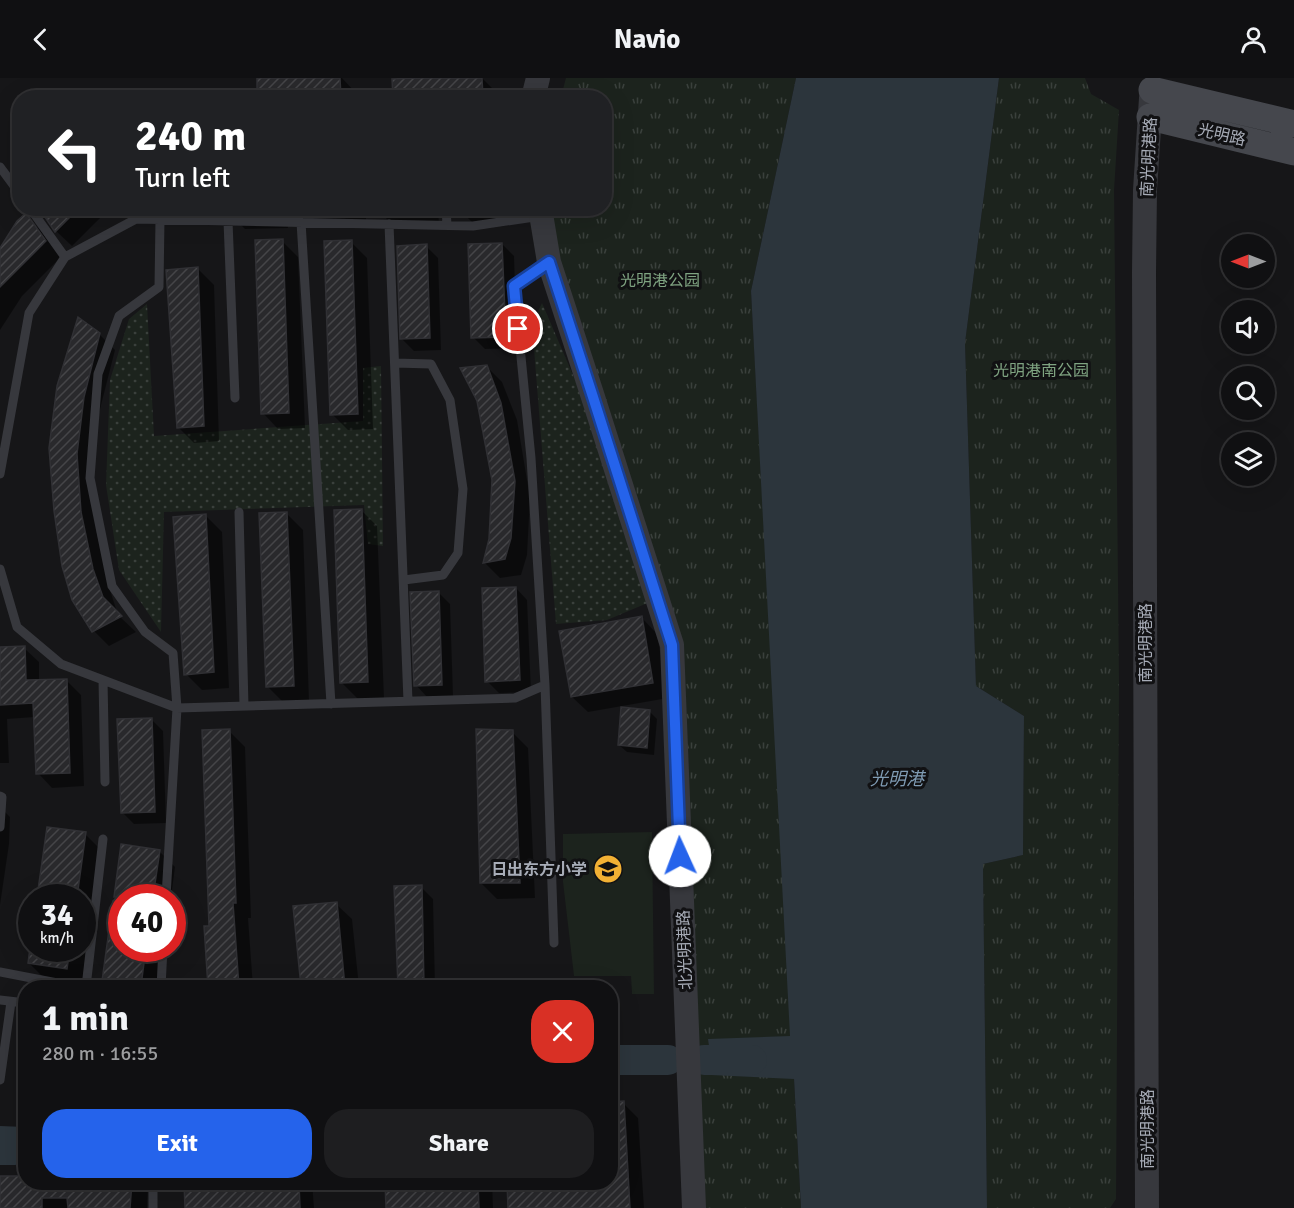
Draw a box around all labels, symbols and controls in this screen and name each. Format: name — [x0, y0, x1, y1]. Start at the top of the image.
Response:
icon: back — [24, 23, 57, 56]
text: Navio — [614, 23, 680, 56]
icon: person — [1237, 23, 1270, 56]
text: 240 m — [135, 111, 246, 162]
icon: left — [36, 114, 114, 192]
street label: 南光明港路 — [1137, 117, 1161, 198]
street label: 光明路 — [1196, 120, 1247, 150]
text: Turn left — [135, 162, 230, 195]
north arrow — [1221, 234, 1275, 288]
map controls — [1221, 234, 1275, 486]
park label: 光明港公园 — [620, 271, 700, 291]
button: sound — [1221, 300, 1275, 354]
pin — [492, 303, 543, 354]
icon: arrive — [501, 312, 534, 345]
park label: 光明港南公园 — [993, 361, 1089, 381]
button: search — [1221, 366, 1275, 420]
button: layers — [1221, 432, 1275, 486]
street label: 南光明港路 — [1136, 603, 1156, 683]
water label: 光明港 — [870, 768, 927, 790]
position arrow — [648, 824, 712, 888]
school or university icon: 日出东方小学 — [592, 853, 624, 885]
place label: 日出东方小学 — [491, 860, 587, 880]
speed limit sign: 40 — [108, 884, 186, 962]
text: 34 — [41, 897, 73, 934]
street label: 北光明港路 — [674, 910, 696, 990]
text: km/h — [40, 929, 74, 947]
text: 1 min — [42, 996, 129, 1041]
button: close — [531, 1000, 594, 1063]
text: 280 m · 16:55 — [42, 1041, 158, 1066]
street label: 南光明港路 — [1138, 1089, 1158, 1169]
button: Exit — [42, 1109, 312, 1178]
button: Share — [324, 1109, 594, 1178]

